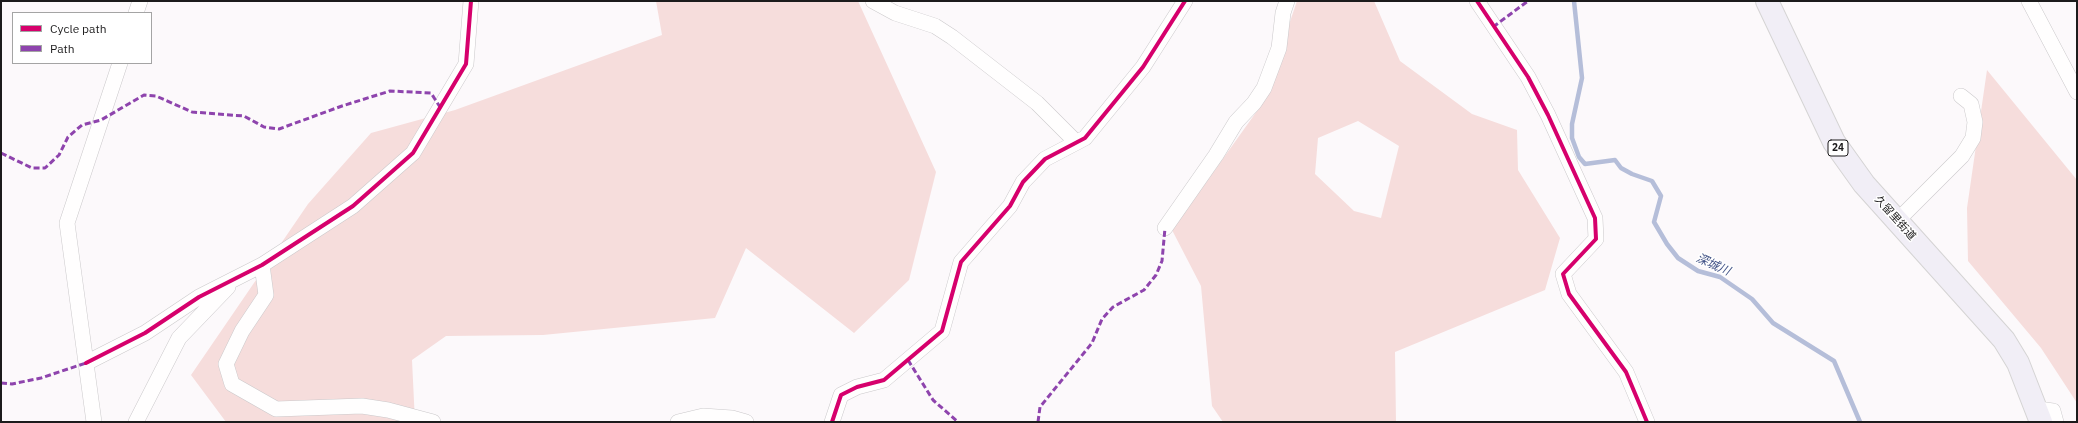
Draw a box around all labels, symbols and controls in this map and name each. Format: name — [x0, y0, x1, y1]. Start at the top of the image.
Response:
legend — [12, 12, 152, 64]
text: Cycle path — [50, 21, 107, 36]
text: Path — [50, 41, 75, 56]
road number: 24 — [1828, 140, 1848, 156]
street label: 久留里街道 — [1872, 193, 1918, 243]
water label: 深城川 — [1694, 251, 1732, 279]

